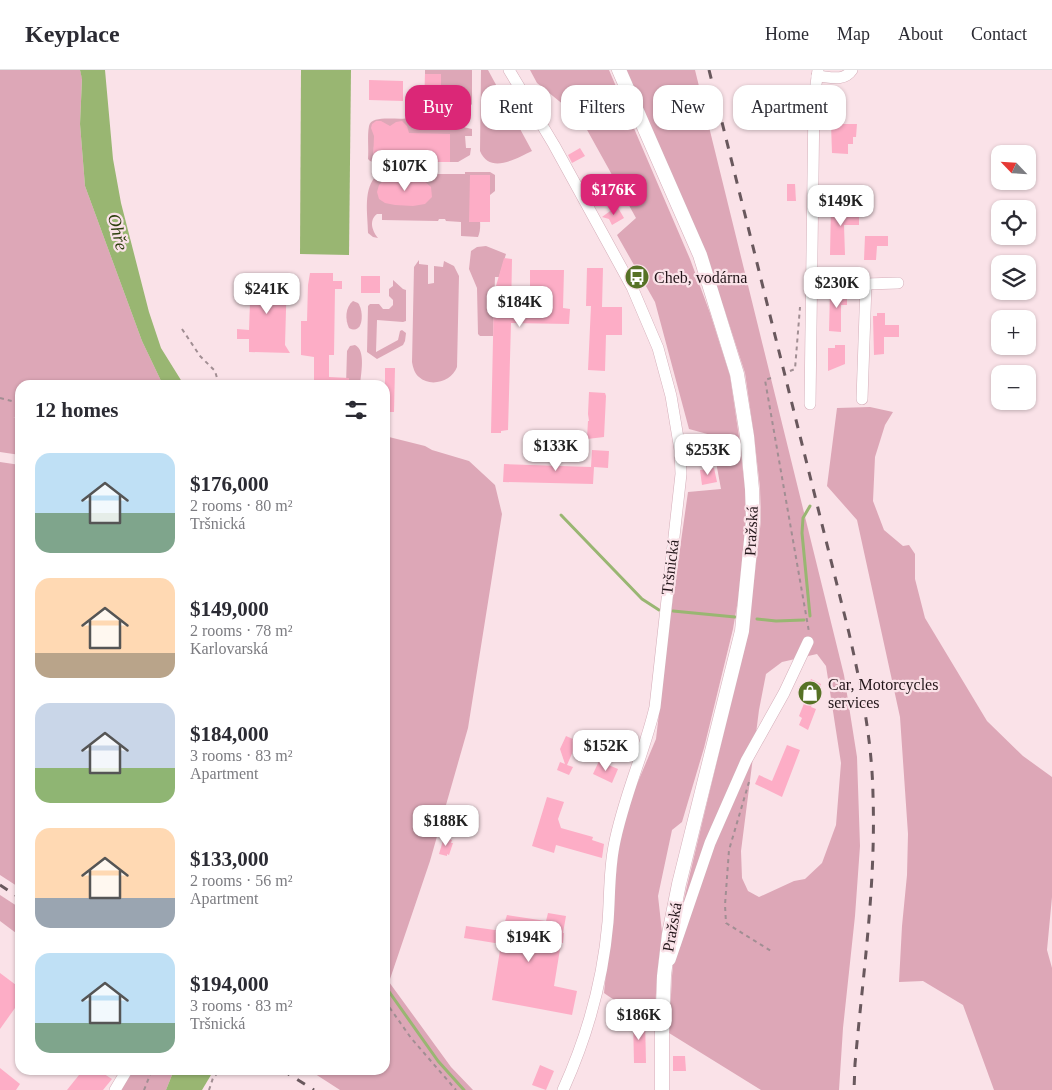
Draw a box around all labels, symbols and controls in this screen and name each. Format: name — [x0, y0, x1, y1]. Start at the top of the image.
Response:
text: Keyplace — [25, 21, 120, 47]
text: Home — [765, 24, 809, 44]
text: Map — [837, 24, 870, 44]
text: About — [898, 24, 943, 44]
text: Contact — [971, 24, 1027, 44]
chip: Buy — [405, 85, 471, 130]
chip: Rent — [481, 85, 551, 130]
chip: Filters — [561, 85, 643, 130]
chip: New — [653, 85, 723, 130]
chip: Apartment — [733, 85, 846, 130]
north arrow — [991, 145, 1036, 190]
map controls — [991, 145, 1036, 410]
pin: $107K — [370, 150, 440, 192]
text: $107K — [383, 157, 427, 174]
pin: $176K — [579, 174, 649, 216]
text: $176K — [592, 181, 636, 198]
pin: $149K — [806, 184, 876, 227]
text: $149K — [819, 192, 863, 209]
button: locate — [991, 200, 1036, 245]
water label: Ohře — [104, 212, 132, 252]
button: layers — [991, 255, 1036, 300]
bus stop icon: Cheb, vodárna — [624, 264, 650, 290]
pin: $230K — [802, 266, 872, 309]
place label: Cheb, vodárna — [654, 269, 747, 286]
pin: $241K — [232, 272, 302, 315]
text: $230K — [815, 274, 859, 291]
text: $241K — [245, 280, 289, 297]
pin: $184K — [485, 286, 555, 328]
text: $184K — [498, 293, 542, 310]
button: + — [991, 310, 1036, 355]
button: − — [991, 365, 1036, 410]
icon: filters — [342, 396, 370, 424]
text: 12 homes — [35, 398, 118, 422]
pin: $133K — [521, 430, 591, 472]
pin: $253K — [673, 434, 743, 476]
text: $133K — [534, 437, 578, 454]
text: $253K — [686, 441, 730, 458]
text: $176,000 — [190, 472, 269, 496]
icon: home — [75, 473, 135, 533]
text: 2 rooms · 80 m² — [190, 497, 293, 514]
street label: Pražská — [741, 506, 761, 556]
text: Tršnická — [190, 515, 245, 532]
street label: Tršnická — [658, 538, 682, 596]
text: $149,000 — [190, 597, 269, 621]
icon: home — [75, 598, 135, 658]
text: 2 rooms · 78 m² — [190, 622, 293, 639]
text: Karlovarská — [190, 640, 268, 657]
place label: Car, Motorcycles services — [828, 676, 938, 711]
shop icon: Car, Motorcycles services — [797, 680, 823, 706]
text: $184,000 — [190, 722, 269, 746]
icon: home — [75, 723, 135, 783]
pin: $152K — [571, 730, 641, 772]
text: $152K — [584, 737, 628, 754]
text: 3 rooms · 83 m² — [190, 747, 293, 764]
text: Apartment — [190, 765, 258, 782]
pin: $188K — [411, 804, 481, 847]
text: $188K — [424, 812, 468, 829]
text: $133,000 — [190, 847, 269, 871]
icon: home — [75, 848, 135, 908]
text: 2 rooms · 56 m² — [190, 872, 293, 889]
text: Apartment — [190, 890, 258, 907]
street label: Pražská — [659, 901, 685, 953]
pin: $194K — [494, 920, 564, 963]
text: $194K — [507, 928, 551, 945]
text: $194,000 — [190, 972, 269, 996]
icon: home — [75, 973, 135, 1033]
text: 3 rooms · 83 m² — [190, 997, 293, 1014]
pin: $186K — [604, 998, 674, 1041]
text: $186K — [617, 1006, 661, 1023]
text: Tršnická — [190, 1015, 245, 1032]

